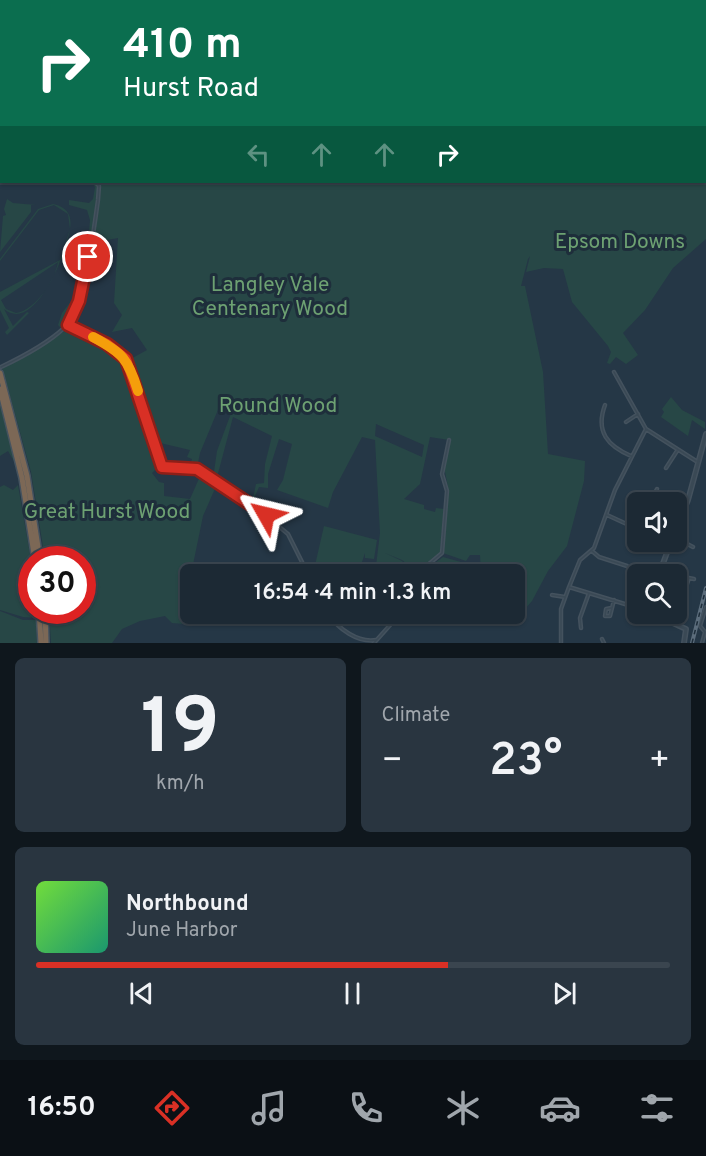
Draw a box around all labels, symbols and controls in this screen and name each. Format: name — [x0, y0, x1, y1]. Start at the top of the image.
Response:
text: 410 m — [123, 20, 242, 73]
icon: right — [24, 24, 102, 102]
text: Hurst Road — [123, 72, 259, 106]
icon: left — [242, 138, 275, 171]
icon: ahead — [305, 138, 338, 171]
icon: ahead — [368, 138, 401, 171]
icon: right — [431, 138, 464, 171]
park label: Epsom Downs — [555, 229, 685, 256]
pin — [62, 231, 113, 282]
icon: arrive — [71, 240, 104, 273]
park label: Langley Vale Centenary Wood — [192, 272, 348, 323]
park label: Round Wood — [219, 393, 337, 420]
position arrow — [234, 483, 298, 547]
map controls — [627, 492, 687, 624]
button: sound — [627, 492, 687, 552]
park label: Great Hurst Wood — [24, 499, 190, 526]
speed limit sign: 30 — [18, 546, 96, 624]
button: search — [627, 564, 687, 624]
text: 16:54 · 4 min · 1.3 km — [254, 580, 451, 607]
text: 19 — [141, 682, 220, 781]
text: Climate — [382, 703, 450, 729]
text: 23° — [489, 734, 562, 791]
text: − — [382, 741, 403, 783]
text: + — [649, 741, 670, 783]
text: km/h — [156, 771, 205, 797]
text: Northbound — [126, 891, 249, 918]
text: June Harbor — [126, 918, 238, 944]
icon: previous — [125, 977, 158, 1010]
icon: pause — [336, 977, 369, 1010]
icon: next — [548, 977, 581, 1010]
icon: directions — [151, 1087, 193, 1129]
icon: music — [248, 1087, 290, 1129]
icon: phone — [345, 1087, 387, 1129]
icon: climate — [442, 1087, 484, 1129]
icon: car — [539, 1087, 581, 1129]
icon: filters — [636, 1087, 678, 1129]
text: 16:50 — [28, 1091, 96, 1125]

